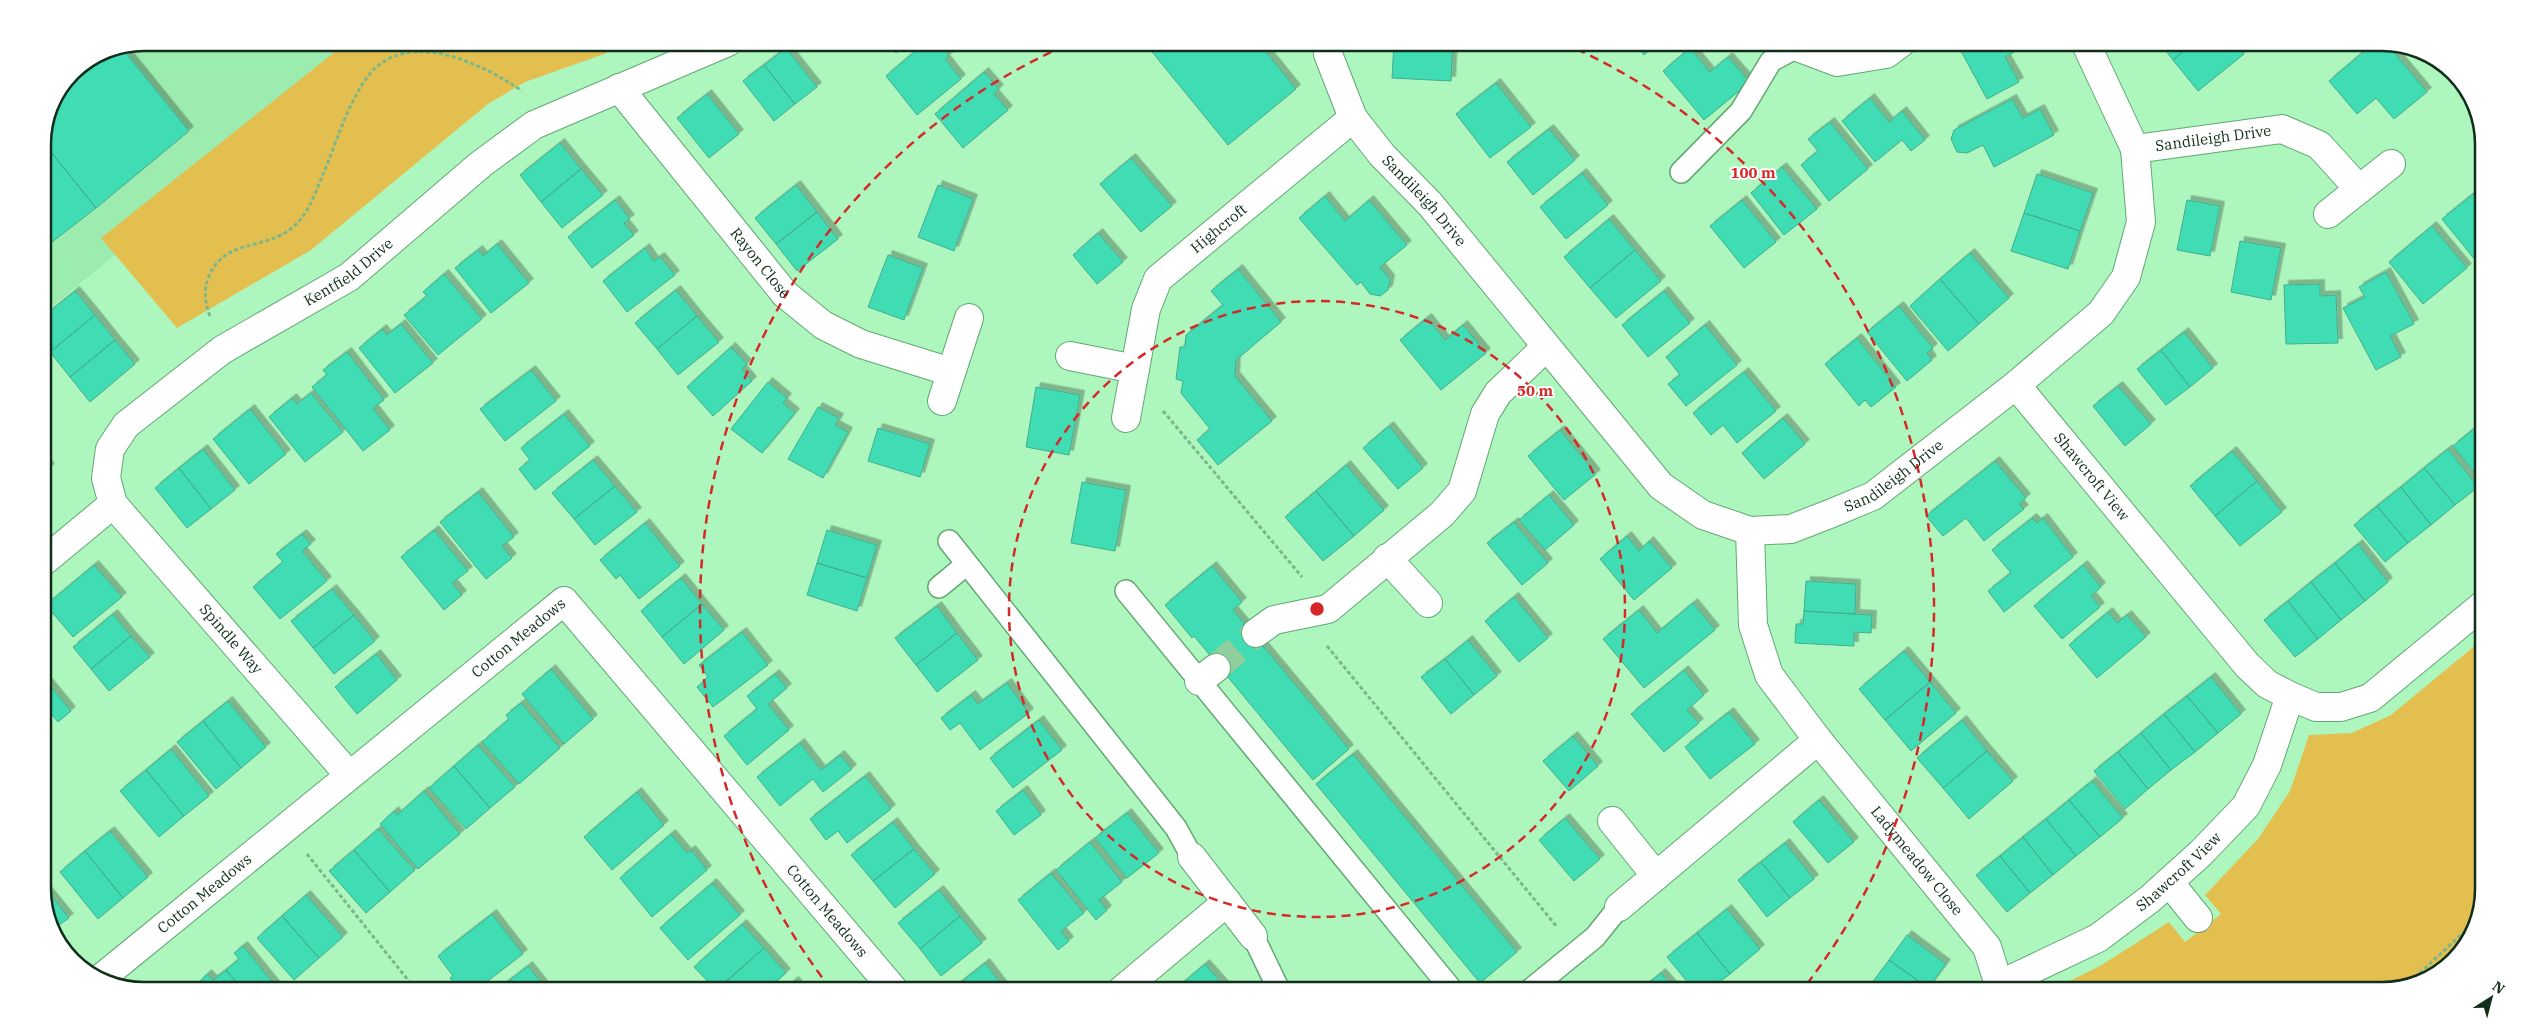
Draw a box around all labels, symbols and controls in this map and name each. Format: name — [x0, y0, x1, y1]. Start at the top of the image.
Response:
street label: Sandileigh Drive — [2154, 121, 2272, 155]
street label: Sandileigh Drive — [1378, 151, 1471, 250]
text: 100 m — [1730, 163, 1776, 182]
street label: Highcroft — [1186, 200, 1251, 257]
street label: Rayon Close — [726, 224, 795, 302]
street label: Kentfield Drive — [300, 234, 397, 310]
text: 50 m — [1517, 381, 1553, 400]
street label: Shawcroft View — [2050, 429, 2134, 525]
street label: Sandileigh Drive — [1841, 435, 1947, 516]
street label: Cotton Meadows — [467, 594, 569, 682]
street label: Spindle Way — [196, 600, 267, 678]
centre of rings — [1308, 600, 1326, 618]
street label: Ladymeadow Close — [1867, 802, 1967, 919]
street label: Shawcroft View — [2132, 828, 2225, 915]
street label: Cotton Meadows — [153, 849, 255, 937]
street label: Cotton Meadows — [783, 860, 872, 961]
north arrow — [2466, 973, 2516, 1023]
text: N — [2489, 977, 2508, 998]

